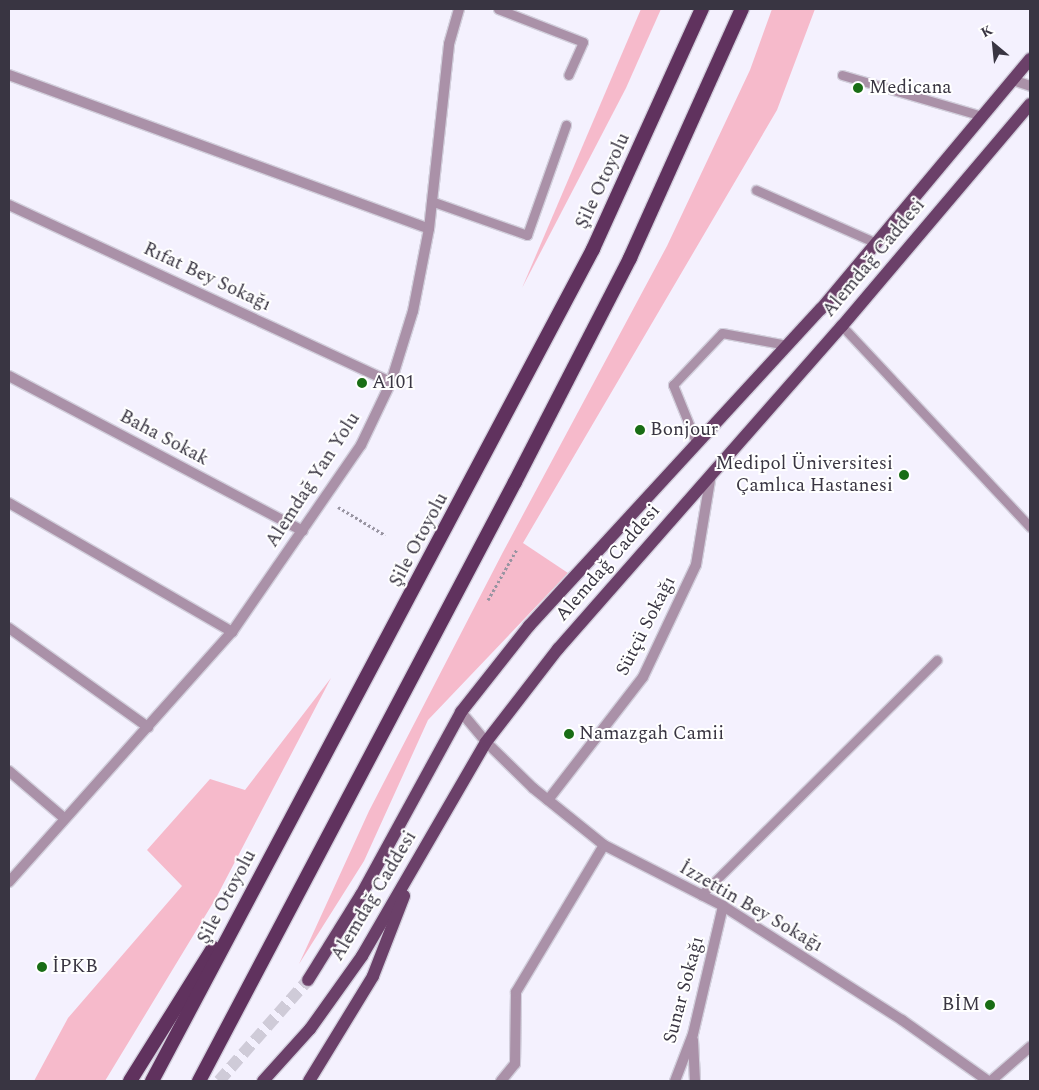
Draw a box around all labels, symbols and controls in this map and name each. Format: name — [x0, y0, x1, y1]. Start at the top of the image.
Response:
text: K — [977, 19, 996, 43]
north arrow — [969, 20, 1019, 70]
place label: Medicana — [869, 77, 952, 99]
marker: Medicana — [851, 81, 865, 95]
street label: Şile Otoyolu — [571, 129, 635, 233]
street label: Alemdağ Caddesi — [818, 194, 930, 322]
street label: Rıfat Bey Sokağı — [140, 237, 274, 317]
place label: A101 — [372, 372, 415, 394]
marker: A101 — [356, 377, 368, 389]
street label: Baha Sokak — [116, 405, 212, 471]
street label: Alemdağ Yan Yolu — [261, 408, 365, 552]
place label: Bonjour — [650, 419, 718, 441]
marker: Bonjour — [634, 424, 646, 436]
place label: Medipol Üniversitesi Çamlıca Hastanesi — [716, 453, 893, 497]
marker: Medipol Üniversitesi Çamlıca Hastanesi — [897, 468, 911, 482]
street label: Şile Otoyolu — [385, 489, 453, 591]
street label: Alemdağ Caddesi — [551, 500, 665, 626]
street label: Sütçü Sokağı — [611, 572, 681, 680]
place label: Namazgah Camii — [579, 723, 724, 745]
marker: Namazgah Camii — [563, 728, 575, 740]
street label: Alemdağ Caddesi — [326, 827, 422, 965]
street label: Şile Otoyolu — [193, 846, 261, 948]
street label: İzzettin Bey Sokağı — [675, 857, 827, 957]
street label: Sunar Sokağı — [659, 934, 709, 1046]
place label: İPKB — [52, 956, 98, 978]
marker: İPKB — [36, 961, 48, 973]
place label: BİM — [942, 994, 980, 1016]
marker: BİM — [984, 999, 996, 1011]

